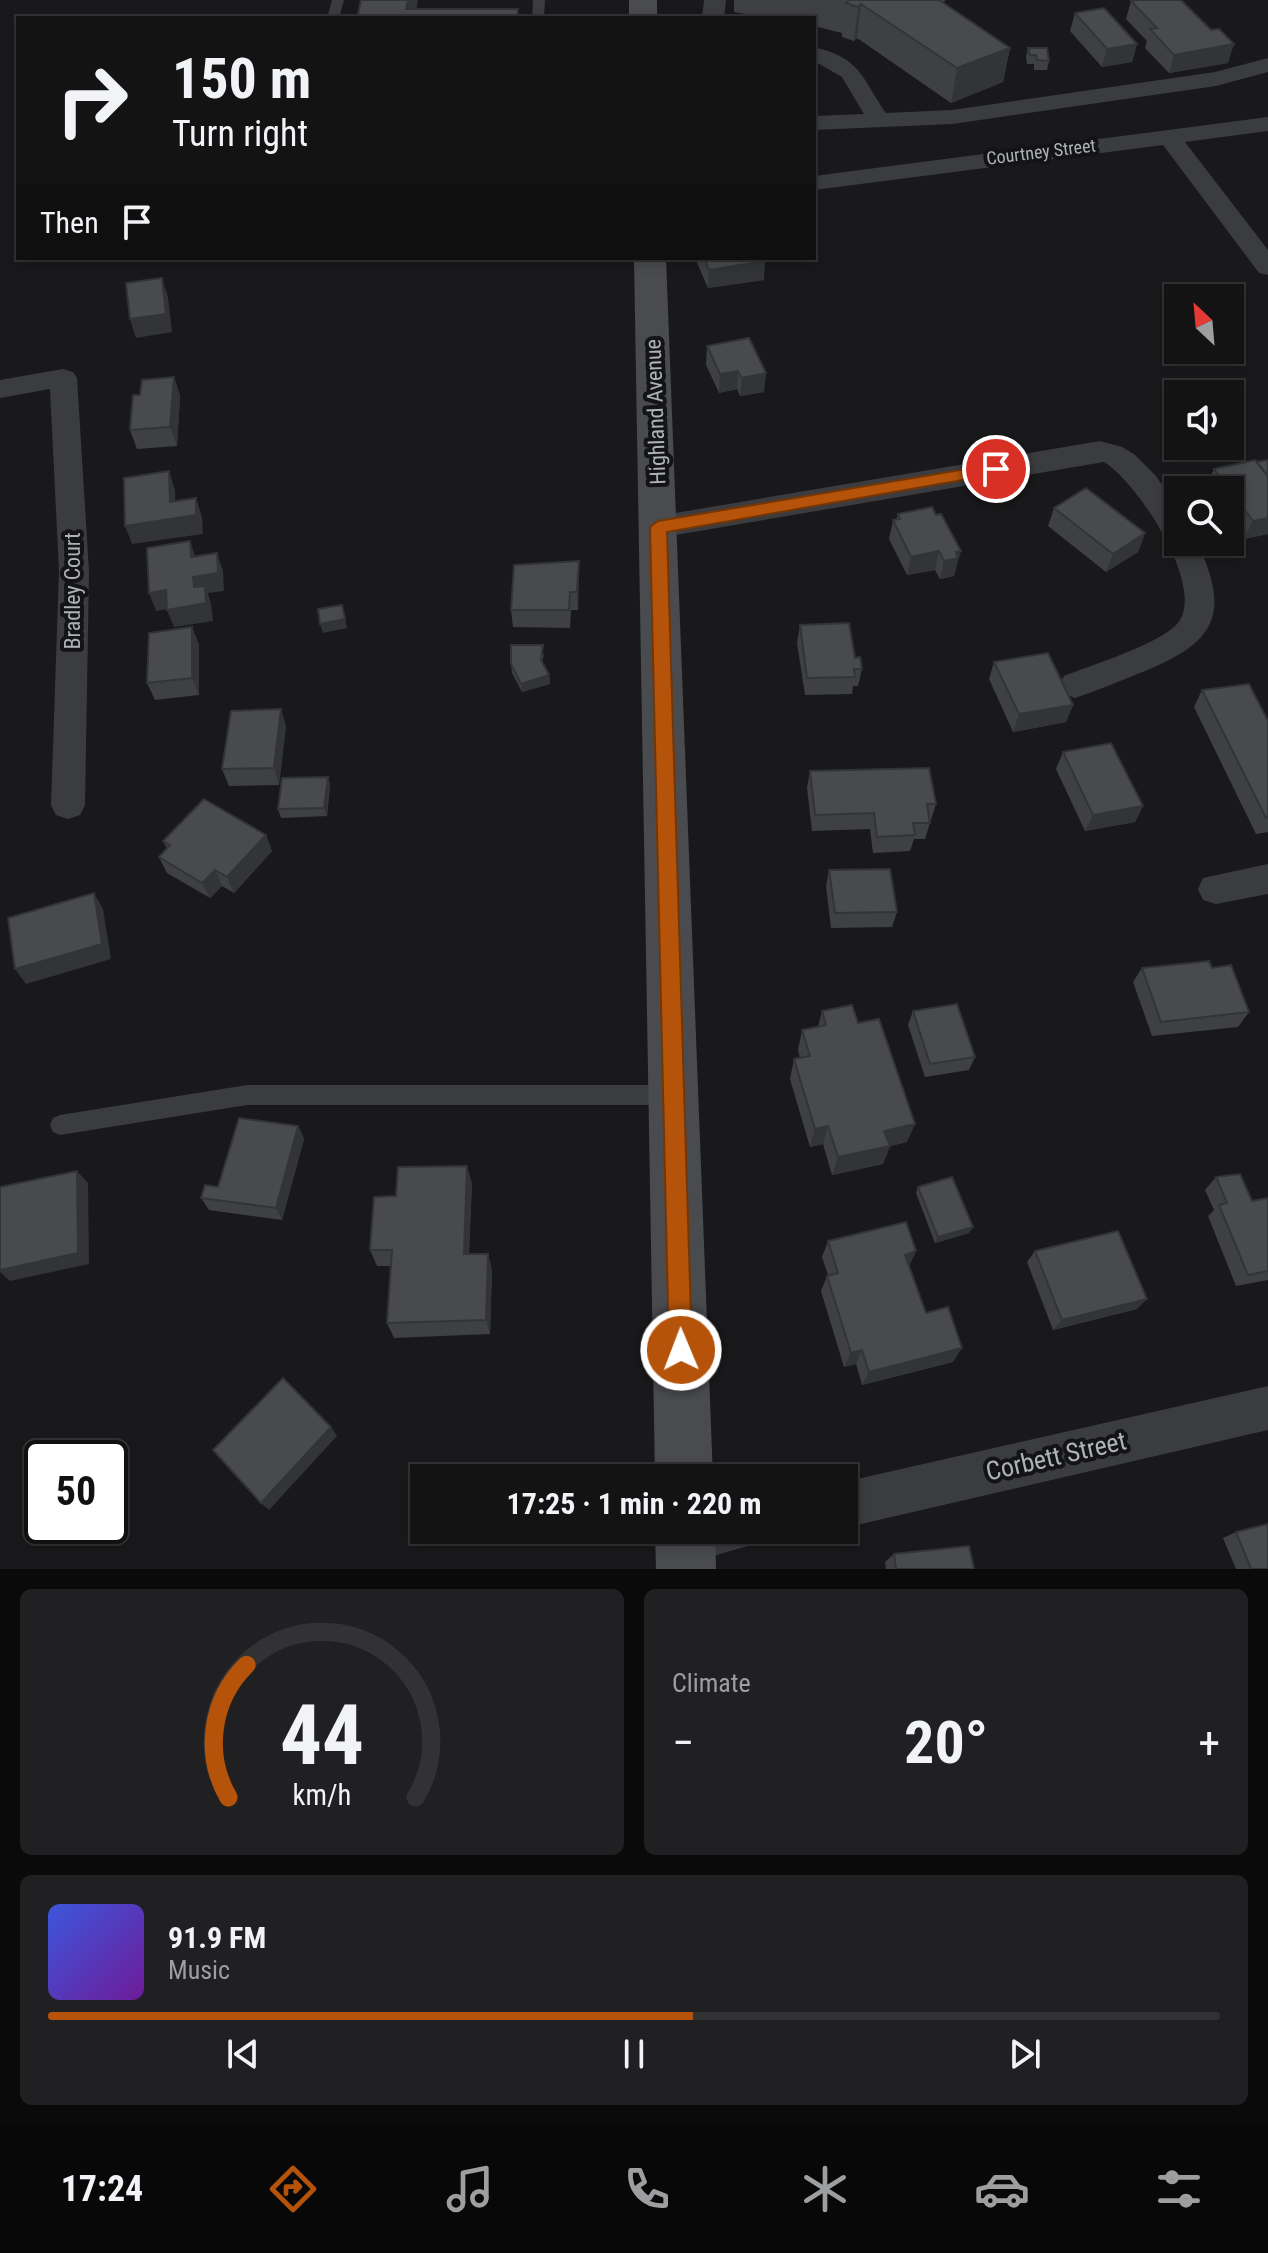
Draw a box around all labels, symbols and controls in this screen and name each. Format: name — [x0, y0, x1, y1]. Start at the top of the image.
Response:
text: 150 m — [172, 46, 311, 112]
icon: right — [40, 48, 144, 152]
text: Turn right — [172, 113, 308, 155]
street label: Courtney Street — [985, 134, 1097, 169]
icon: arrive — [115, 200, 159, 244]
text: Then — [40, 205, 99, 240]
north arrow — [1164, 284, 1244, 364]
map controls — [1164, 284, 1244, 556]
street label: Highland Avenue — [640, 339, 671, 485]
button: sound — [1164, 380, 1244, 460]
pin — [962, 435, 1030, 503]
icon: arrive — [974, 447, 1018, 491]
button: search — [1164, 476, 1244, 556]
street label: Bradley Court — [60, 532, 85, 650]
position arrow — [639, 1308, 723, 1392]
street label: Corbett Street — [983, 1425, 1129, 1487]
speed limit sign: 50 — [24, 1440, 128, 1544]
text: 17:25 · 1 min · 220 m — [507, 1486, 761, 1521]
text: Climate — [672, 1668, 751, 1698]
text: 44 — [280, 1687, 364, 1784]
text: 20° — [904, 1707, 988, 1778]
text: − — [672, 1717, 694, 1769]
text: + — [1198, 1717, 1220, 1769]
text: km/h — [293, 1778, 351, 1812]
text: 91.9 FM — [168, 1920, 266, 1955]
text: Music — [168, 1955, 230, 1985]
icon: previous — [221, 2032, 265, 2076]
icon: pause — [612, 2032, 656, 2076]
icon: next — [1003, 2032, 1047, 2076]
icon: directions — [265, 2161, 321, 2217]
icon: music — [442, 2161, 498, 2217]
icon: phone — [619, 2161, 675, 2217]
icon: climate — [797, 2161, 853, 2217]
icon: car — [974, 2161, 1030, 2217]
icon: filters — [1151, 2161, 1207, 2217]
text: 17:24 — [61, 2168, 143, 2210]

